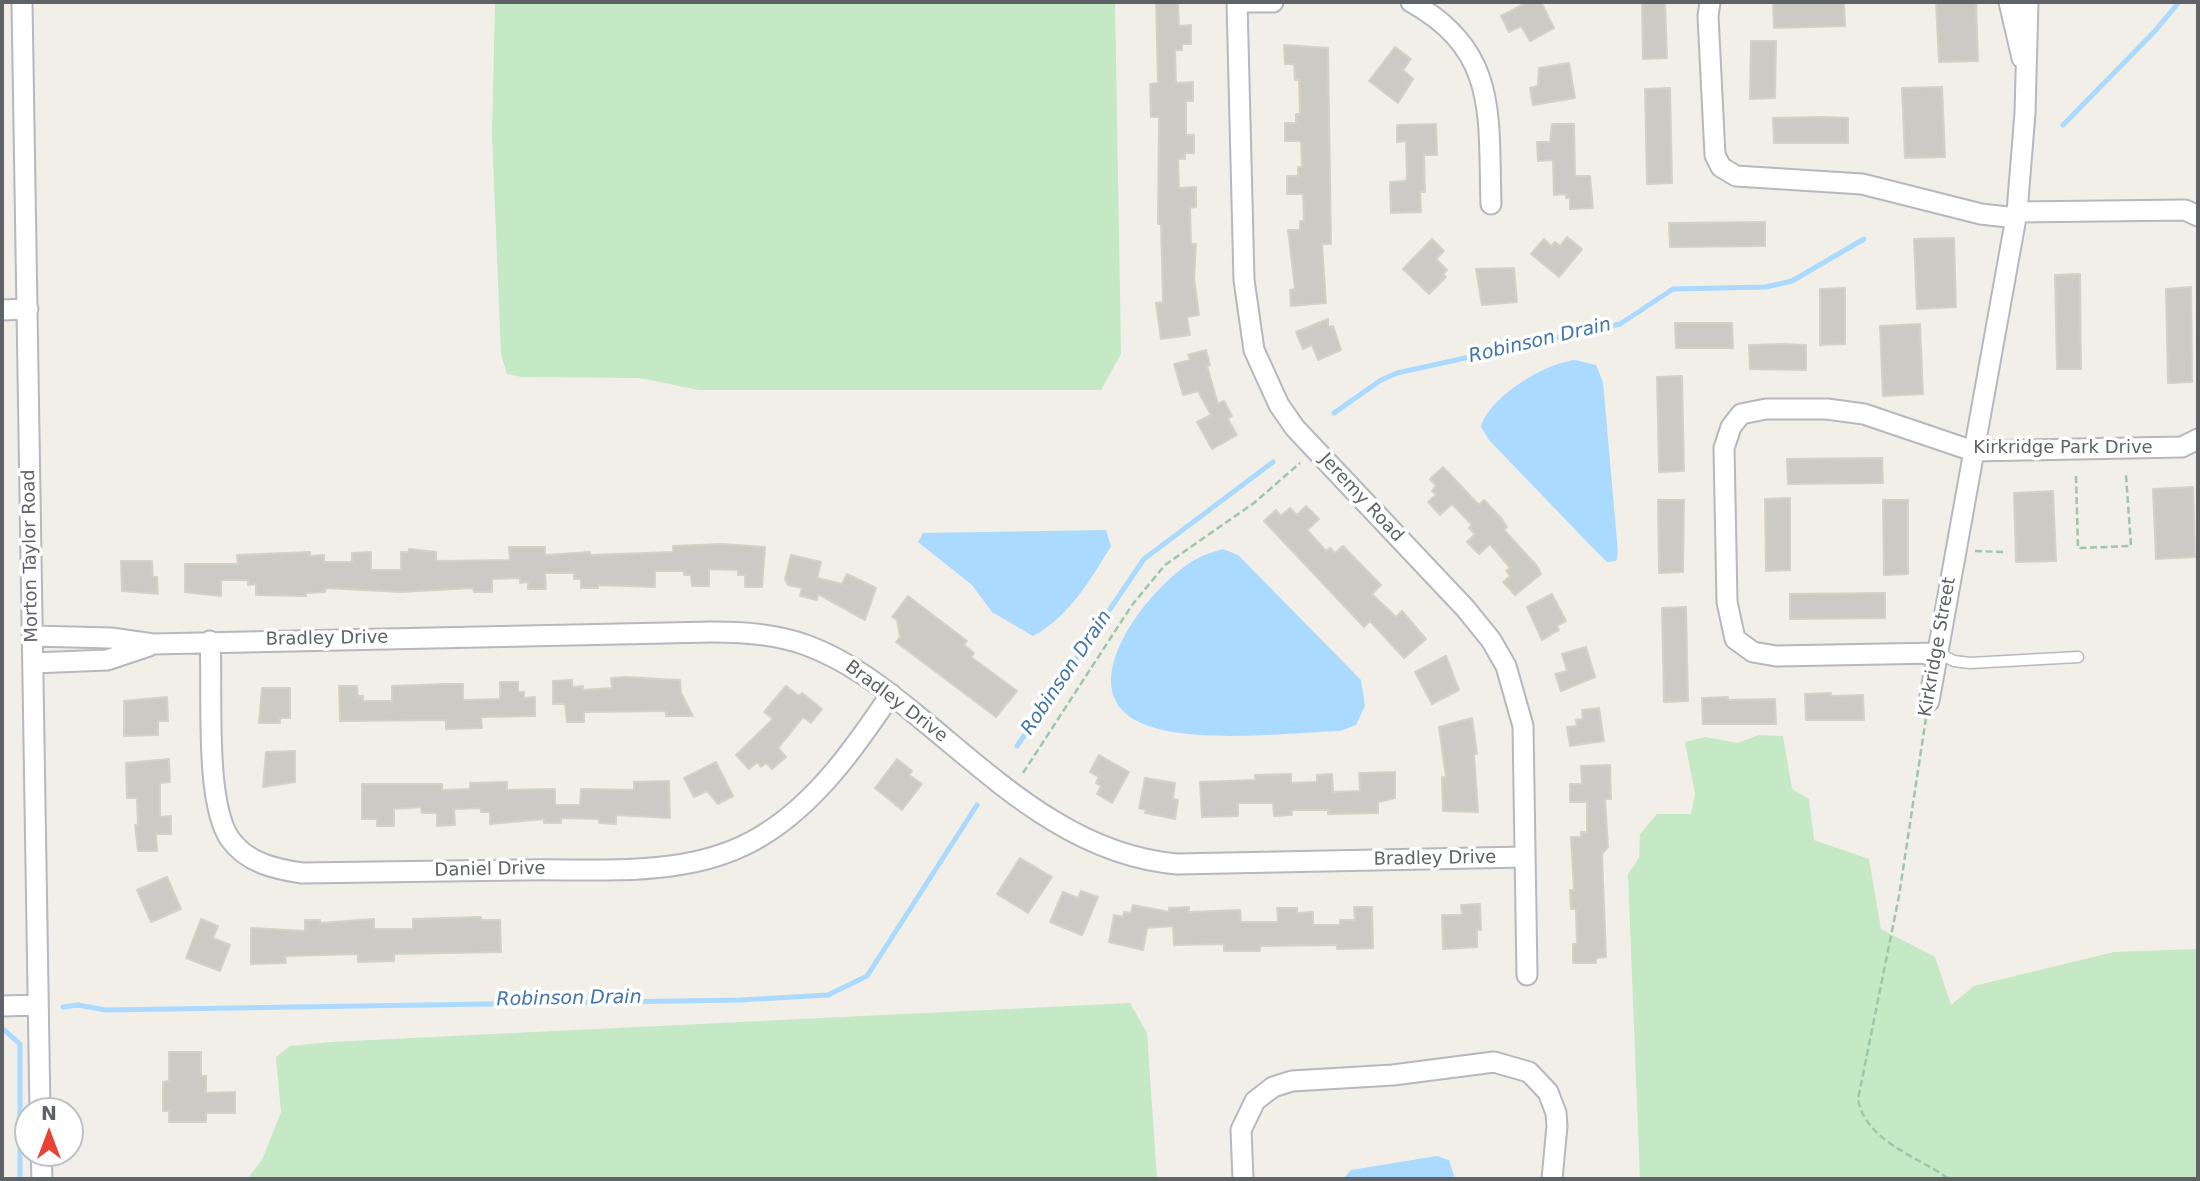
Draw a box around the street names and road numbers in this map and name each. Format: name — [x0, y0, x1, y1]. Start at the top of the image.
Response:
street label: Kirkridge Park Drive — [1973, 437, 2153, 459]
street label: Jeremy Road — [1314, 449, 1408, 547]
street label: Morton Taylor Road — [19, 469, 43, 643]
street label: Kirkridge Street — [1915, 576, 1961, 718]
street label: Bradley Drive — [265, 627, 389, 651]
street label: Bradley Drive — [841, 656, 951, 748]
street label: Bradley Drive — [1373, 847, 1497, 871]
street label: Daniel Drive — [434, 858, 546, 882]

